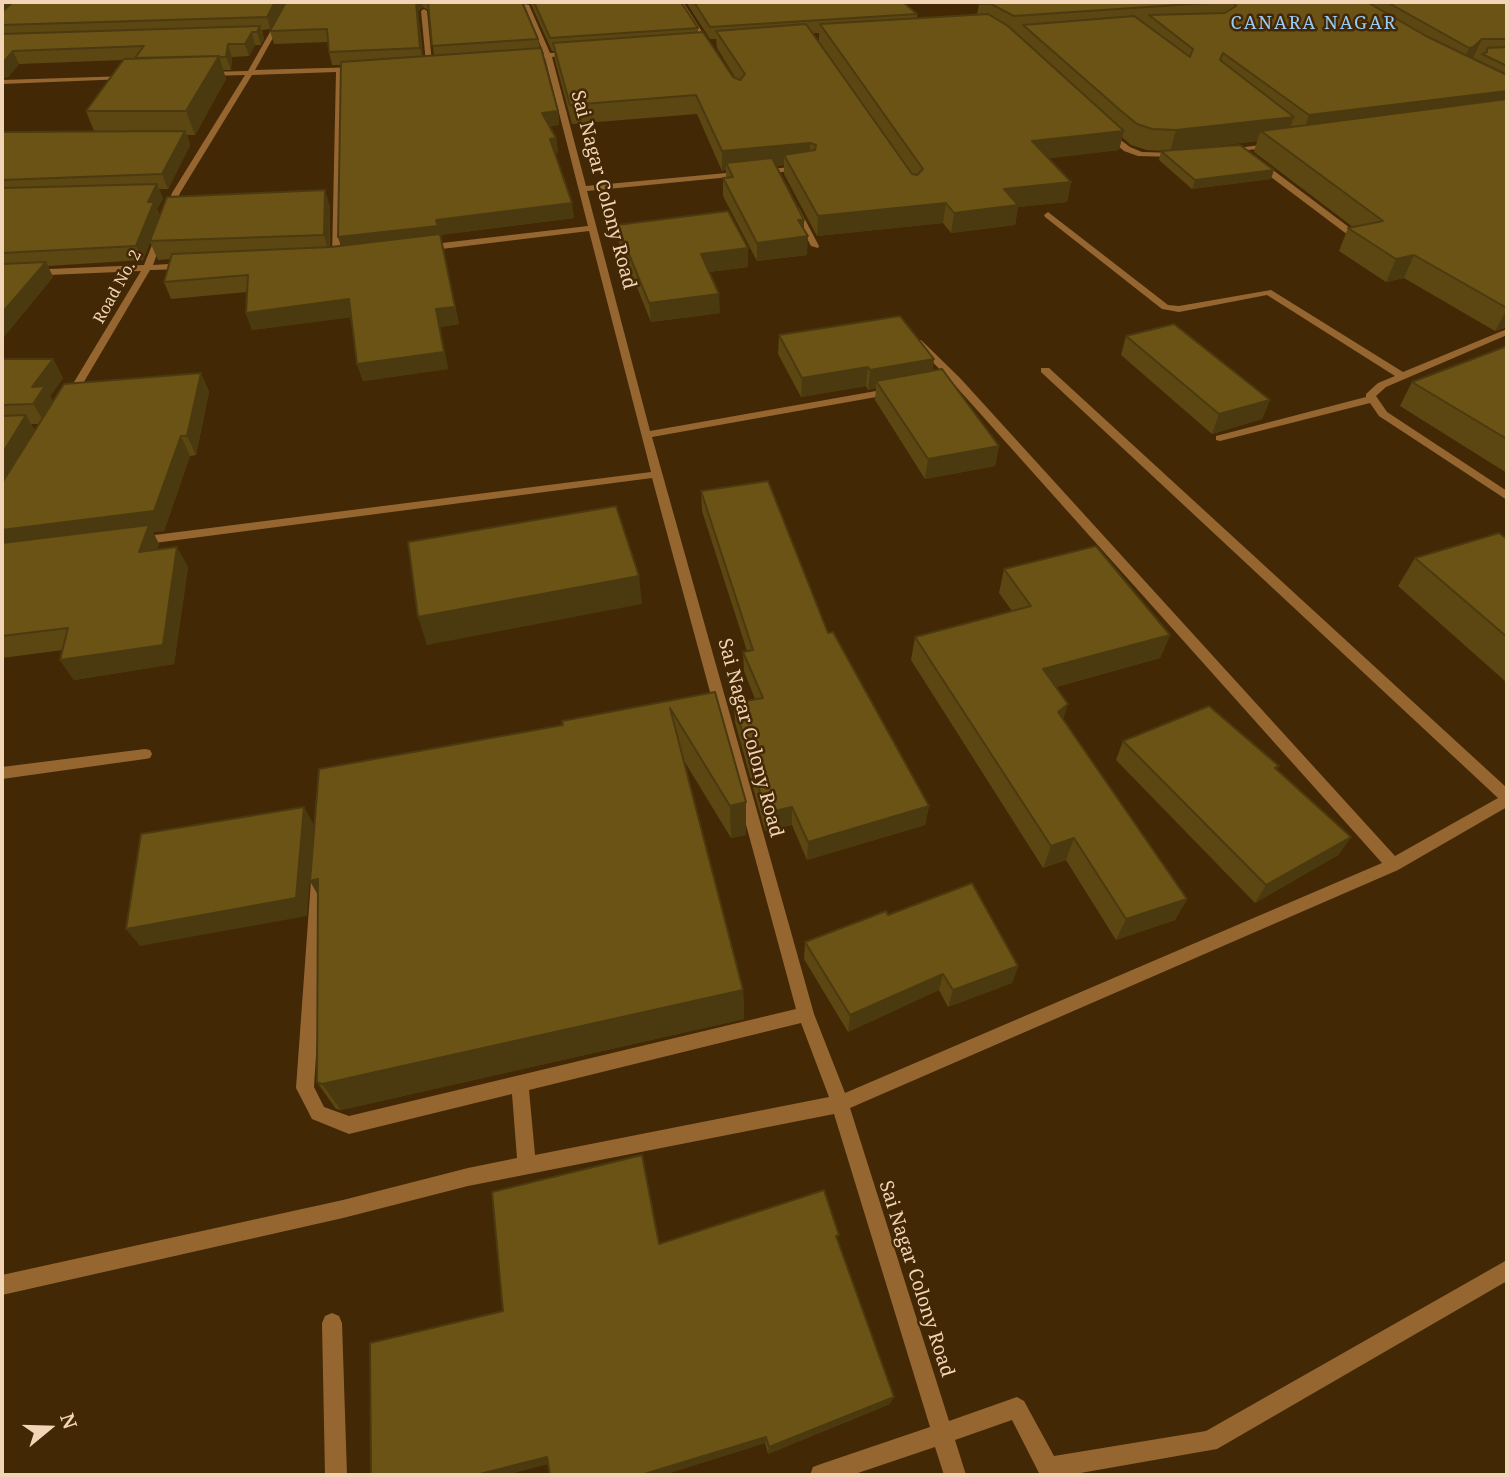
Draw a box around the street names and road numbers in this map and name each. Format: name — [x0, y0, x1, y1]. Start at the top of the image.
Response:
street label: Sai Nagar Colony Road — [565, 88, 641, 292]
street label: Road No. 2 — [90, 247, 146, 327]
street label: Sai Nagar Colony Road — [712, 636, 788, 840]
street label: Sai Nagar Colony Road — [874, 1178, 958, 1380]

